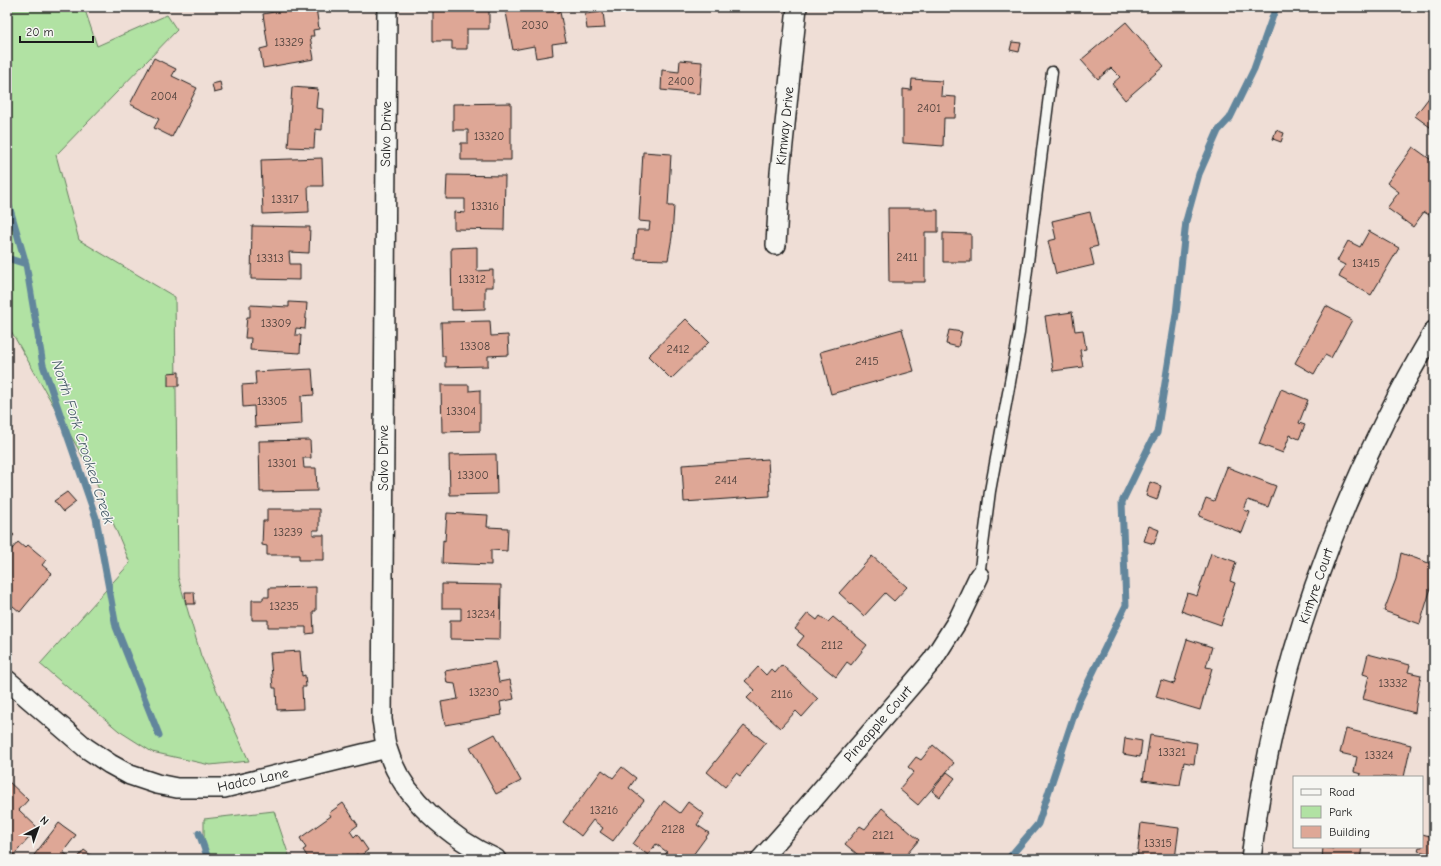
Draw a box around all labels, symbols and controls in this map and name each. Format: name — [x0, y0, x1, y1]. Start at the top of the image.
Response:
scale bar — [20, 18, 93, 44]
house number: 2030 — [522, 18, 548, 32]
text: 20 m — [26, 25, 54, 39]
house number: 13329 — [274, 35, 304, 49]
house number: 2400 — [668, 74, 694, 88]
street label: Kimway Drive — [772, 86, 798, 166]
house number: 2004 — [151, 89, 178, 103]
street label: Salvo Drive — [377, 101, 395, 167]
house number: 2401 — [917, 101, 941, 115]
house number: 13320 — [474, 129, 504, 143]
house number: 13317 — [271, 192, 299, 206]
house number: 13316 — [471, 199, 499, 213]
house number: 2411 — [896, 250, 918, 264]
house number: 13313 — [256, 251, 284, 265]
house number: 13415 — [1352, 256, 1380, 270]
house number: 13312 — [458, 272, 486, 286]
house number: 13309 — [261, 316, 291, 330]
house number: 13308 — [460, 339, 490, 353]
house number: 2412 — [666, 342, 690, 356]
house number: 2415 — [855, 354, 879, 368]
water label: North Fork Crooked Creek — [48, 358, 118, 527]
house number: 13305 — [257, 394, 287, 408]
house number: 13304 — [446, 404, 476, 418]
street label: Salvo Drive — [375, 425, 392, 491]
house number: 13301 — [268, 456, 297, 470]
house number: 13300 — [457, 468, 489, 482]
house number: 2414 — [715, 473, 737, 487]
house number: 13239 — [273, 525, 303, 539]
street label: Kintyre Court — [1295, 545, 1337, 626]
house number: 13235 — [269, 599, 299, 613]
house number: 13234 — [467, 607, 496, 621]
house number: 2112 — [821, 638, 843, 652]
house number: 13332 — [1378, 676, 1408, 690]
street label: Pineapple Court — [840, 682, 916, 766]
house number: 13230 — [469, 685, 499, 699]
house number: 2116 — [771, 687, 793, 701]
house number: 13321 — [1158, 745, 1186, 759]
house number: 13324 — [1365, 748, 1394, 762]
street label: Hadco Lane — [216, 764, 290, 796]
legend — [1293, 776, 1423, 848]
text: Road — [1329, 785, 1355, 799]
house number: 13216 — [590, 803, 618, 817]
text: Park — [1329, 805, 1352, 819]
north arrow — [18, 808, 58, 848]
text: N — [37, 814, 51, 828]
house number: 2128 — [661, 822, 685, 836]
text: Building — [1329, 825, 1370, 839]
house number: 2121 — [872, 828, 894, 842]
house number: 13315 — [1144, 836, 1172, 850]

